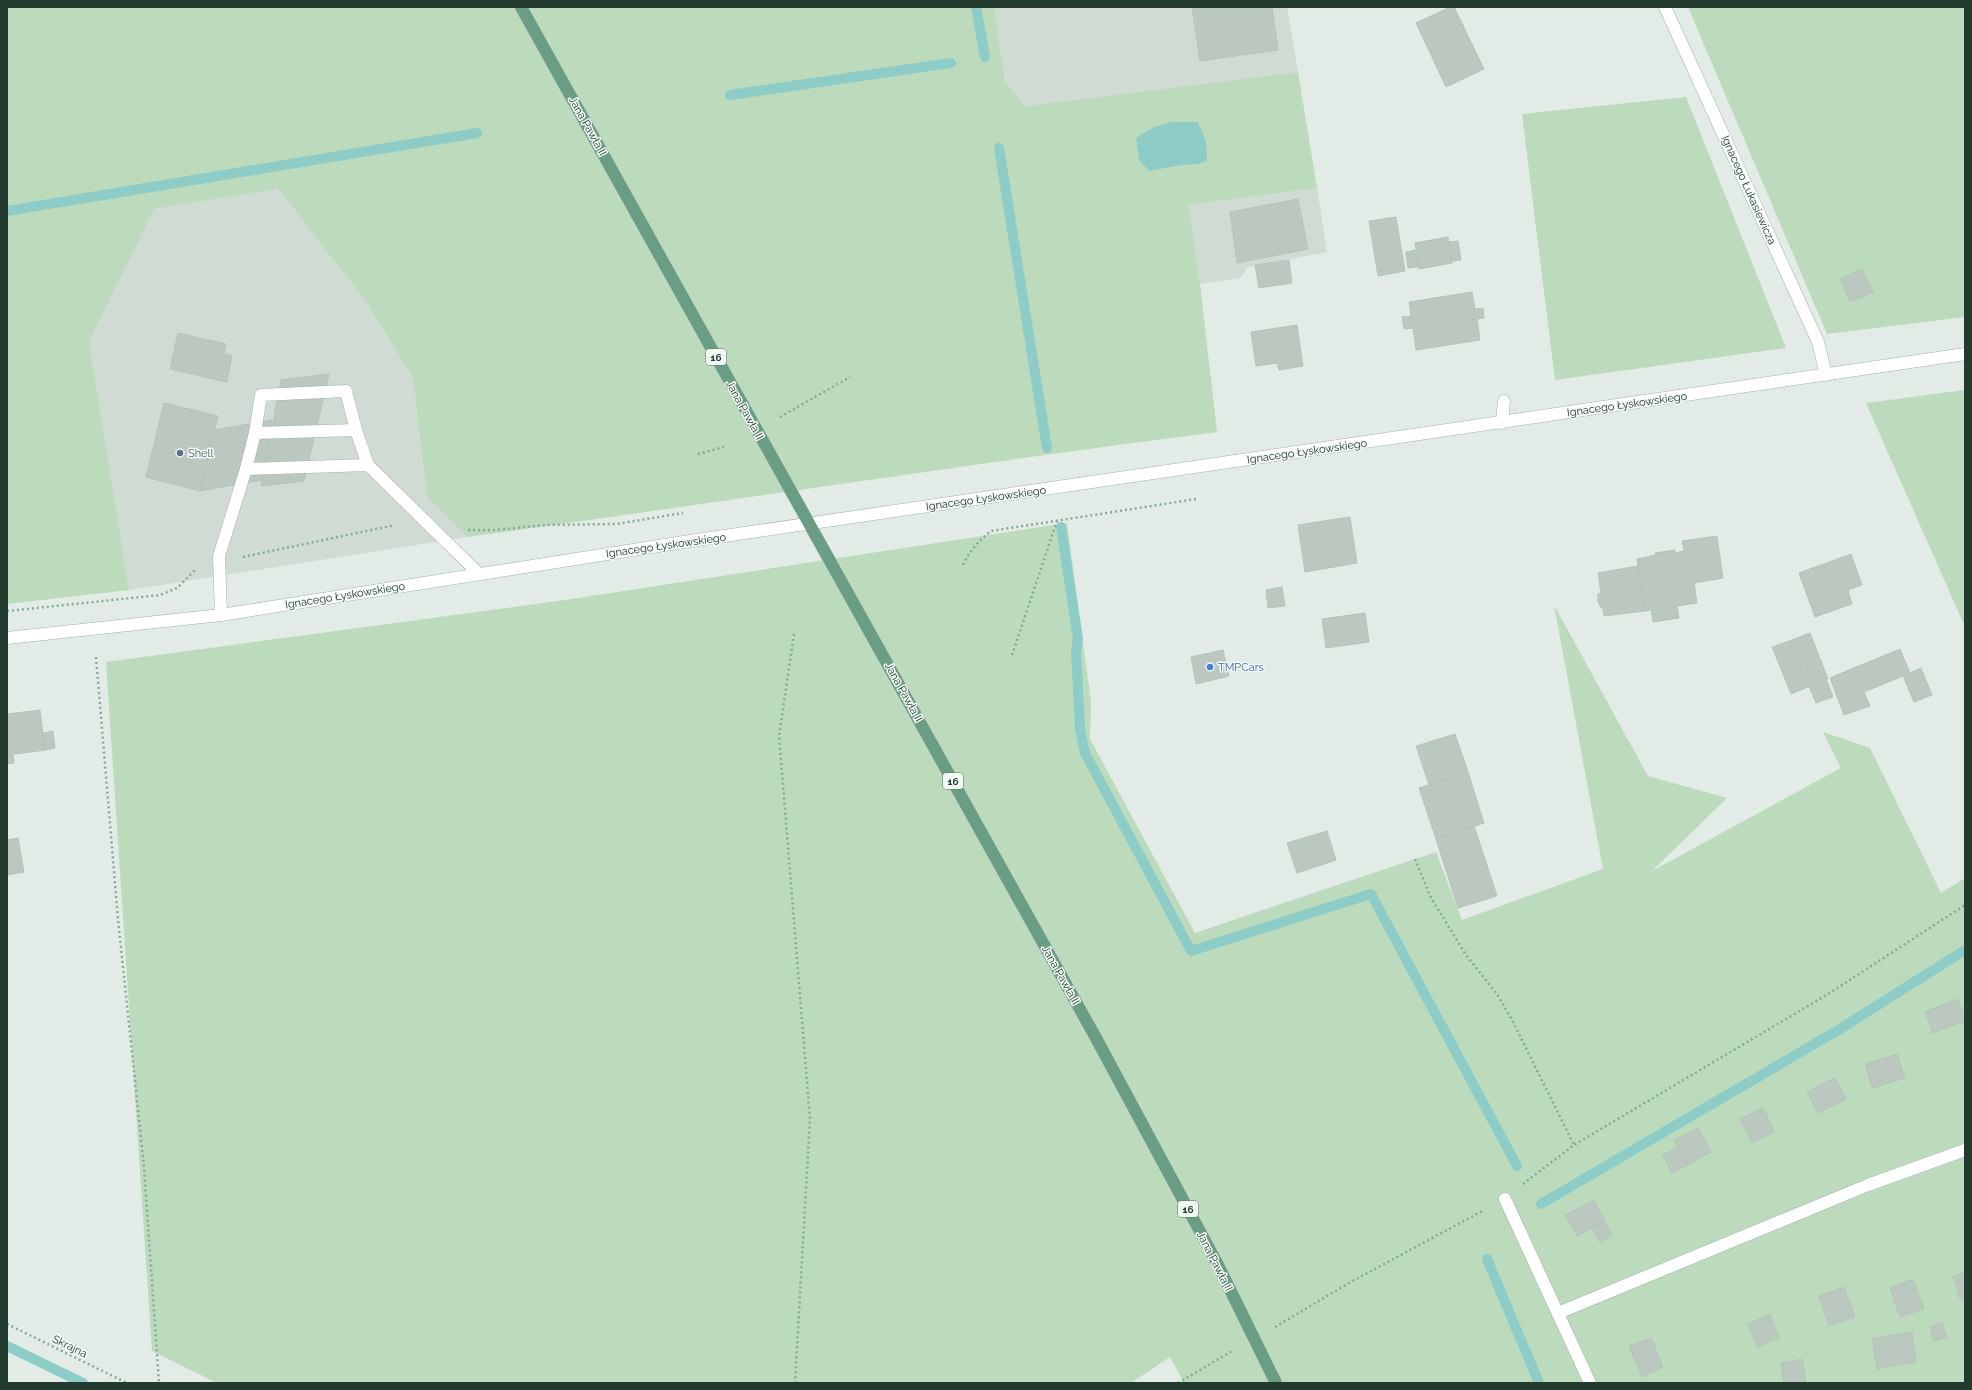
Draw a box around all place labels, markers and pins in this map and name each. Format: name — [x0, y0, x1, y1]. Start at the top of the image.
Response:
place label: Shell — [188, 447, 214, 460]
marker: Shell — [175, 448, 185, 458]
place label: TMPCars — [1218, 661, 1264, 674]
marker: TMPCars — [1205, 662, 1215, 672]

